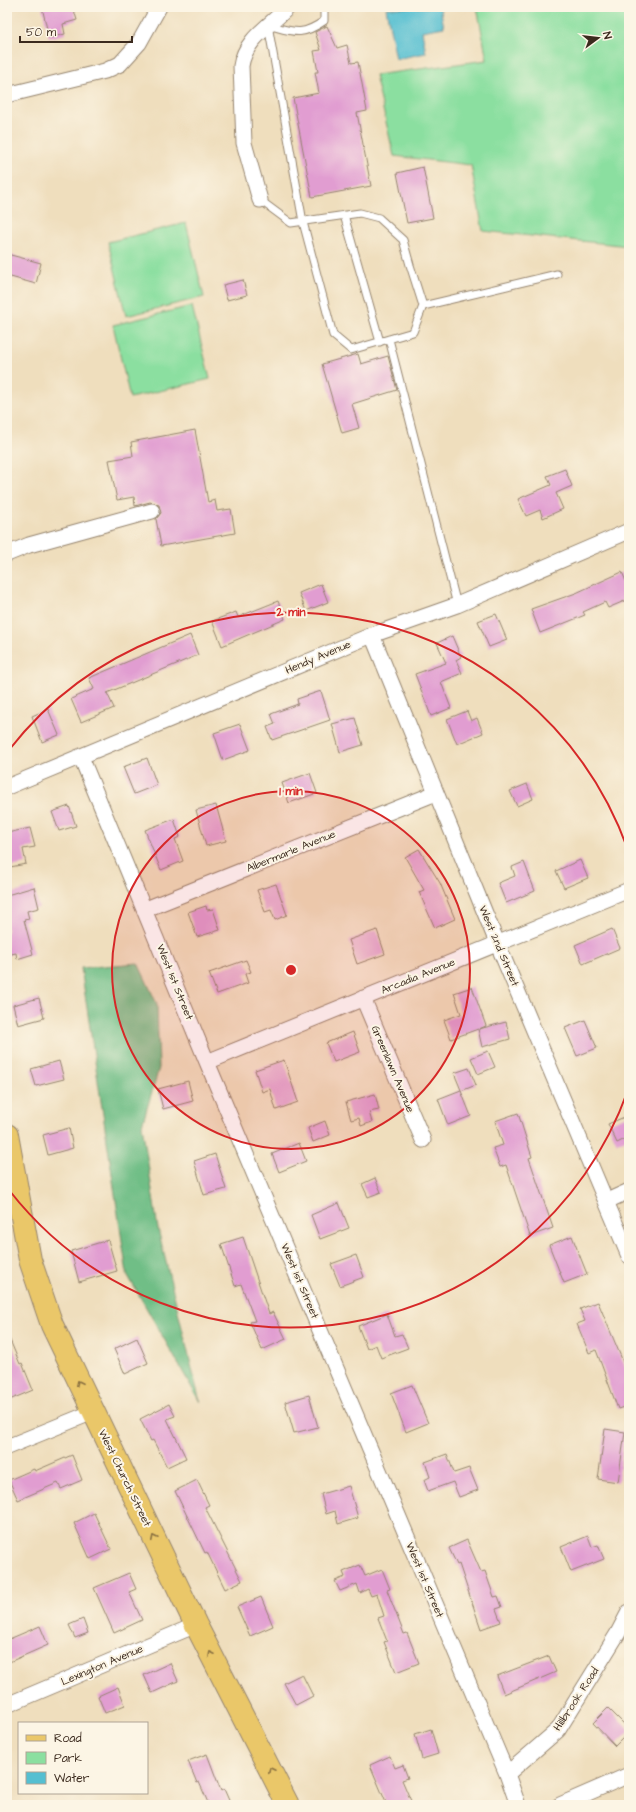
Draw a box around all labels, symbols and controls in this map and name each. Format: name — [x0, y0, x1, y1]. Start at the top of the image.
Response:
scale bar — [20, 18, 132, 44]
north arrow — [578, 18, 618, 58]
text: 50 m — [26, 24, 57, 41]
text: N — [599, 30, 615, 41]
text: 2 min — [276, 604, 305, 621]
street label: Hendy Avenue — [283, 636, 354, 678]
text: 1 min — [279, 783, 303, 800]
street label: Albermarle Avenue — [244, 826, 338, 876]
street label: West 2nd Street — [475, 903, 523, 989]
street label: West 1st Street — [153, 942, 197, 1023]
street label: Arcadia Avenue — [379, 954, 457, 998]
centre of rings — [284, 963, 298, 977]
street label: Greenlawn Avenue — [368, 1023, 418, 1115]
street label: West 1st Street — [277, 1241, 323, 1321]
one-way arrow — [76, 1380, 84, 1387]
street label: West Church Street — [95, 1427, 155, 1530]
one-way arrow — [151, 1534, 159, 1542]
street label: West 1st Street — [402, 1540, 448, 1620]
street label: Lexington Avenue — [59, 1641, 146, 1690]
one-way arrow — [209, 1651, 216, 1659]
street label: Hillbrook Road — [550, 1664, 602, 1734]
legend — [18, 1722, 148, 1794]
text: Road — [54, 1730, 82, 1747]
text: Park — [54, 1750, 82, 1767]
one-way arrow — [268, 1767, 275, 1774]
text: Water — [54, 1770, 90, 1787]

